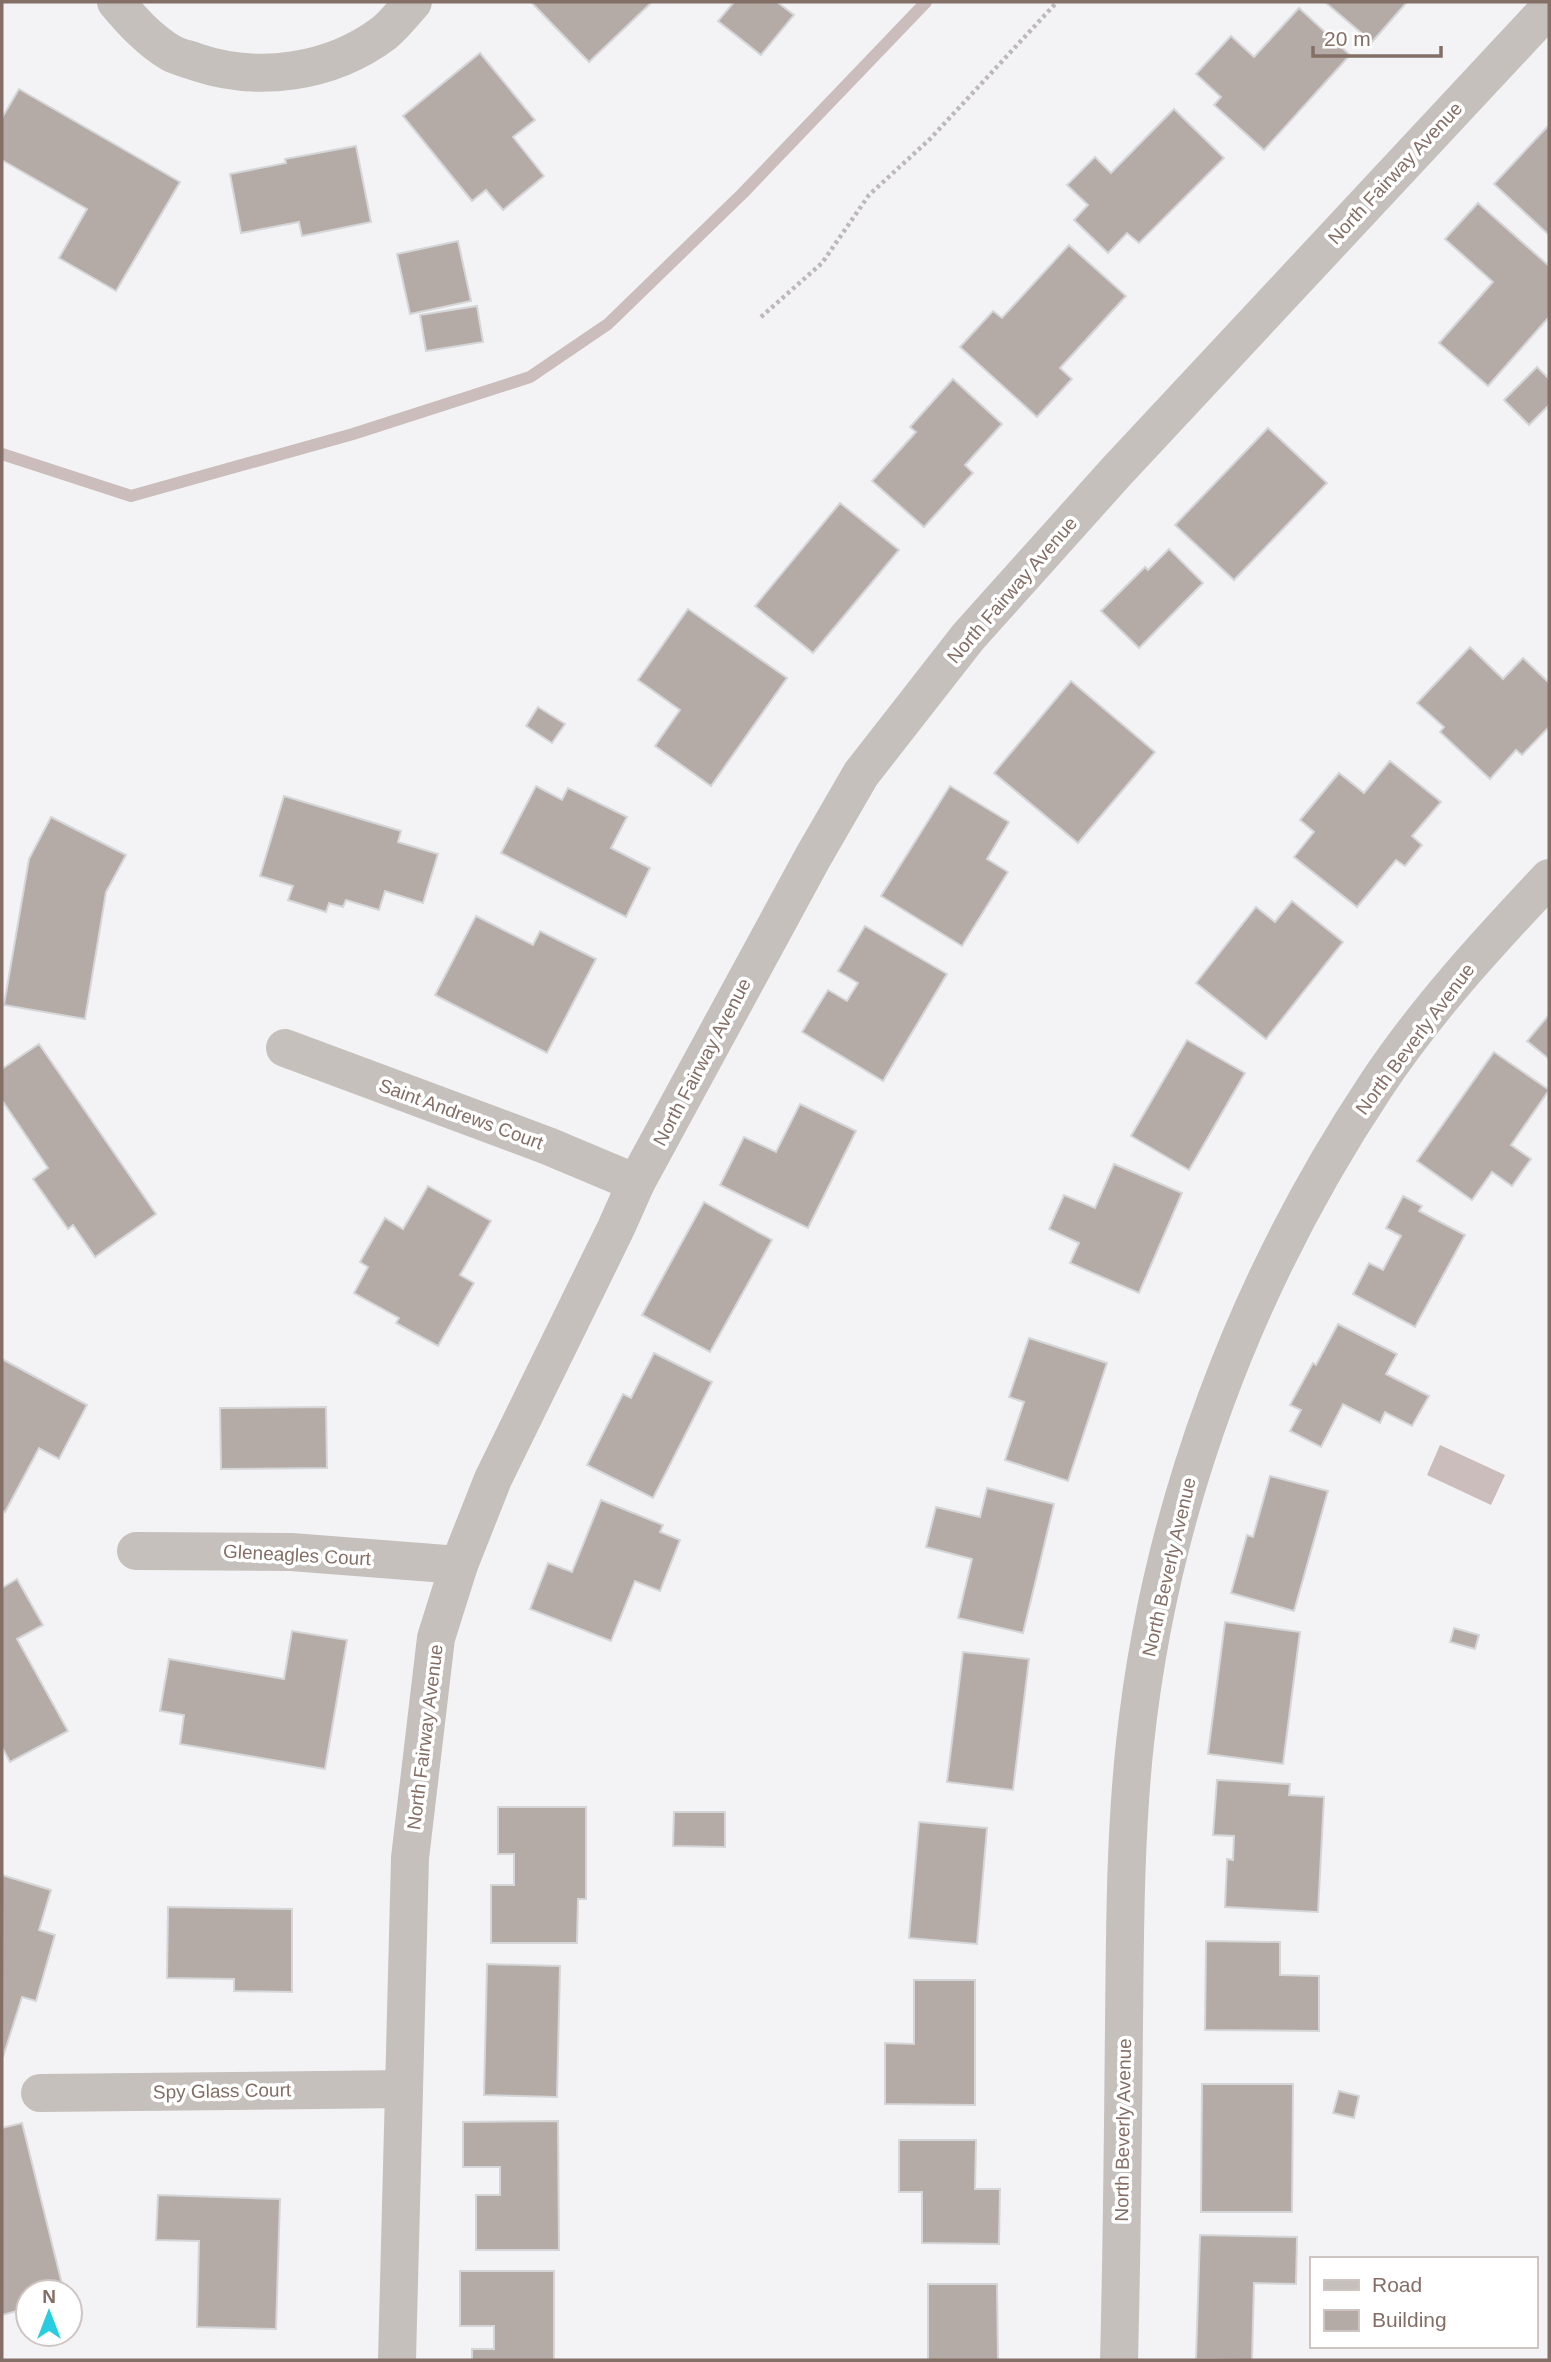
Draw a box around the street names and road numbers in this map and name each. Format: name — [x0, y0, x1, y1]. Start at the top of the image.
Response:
street label: North Fairway Avenue — [1324, 98, 1466, 248]
street label: North Fairway Avenue — [943, 513, 1081, 667]
street label: North Beverly Avenue — [1351, 959, 1479, 1119]
street label: North Fairway Avenue — [649, 975, 755, 1149]
street label: Saint Andrews Court — [376, 1075, 547, 1154]
street label: North Beverly Avenue — [1138, 1475, 1200, 1659]
street label: Gleneagles Court — [223, 1541, 372, 1569]
street label: North Fairway Avenue — [403, 1643, 447, 1831]
street label: North Beverly Avenue — [1111, 2038, 1135, 2222]
street label: Spy Glass Court — [153, 2079, 292, 2103]

